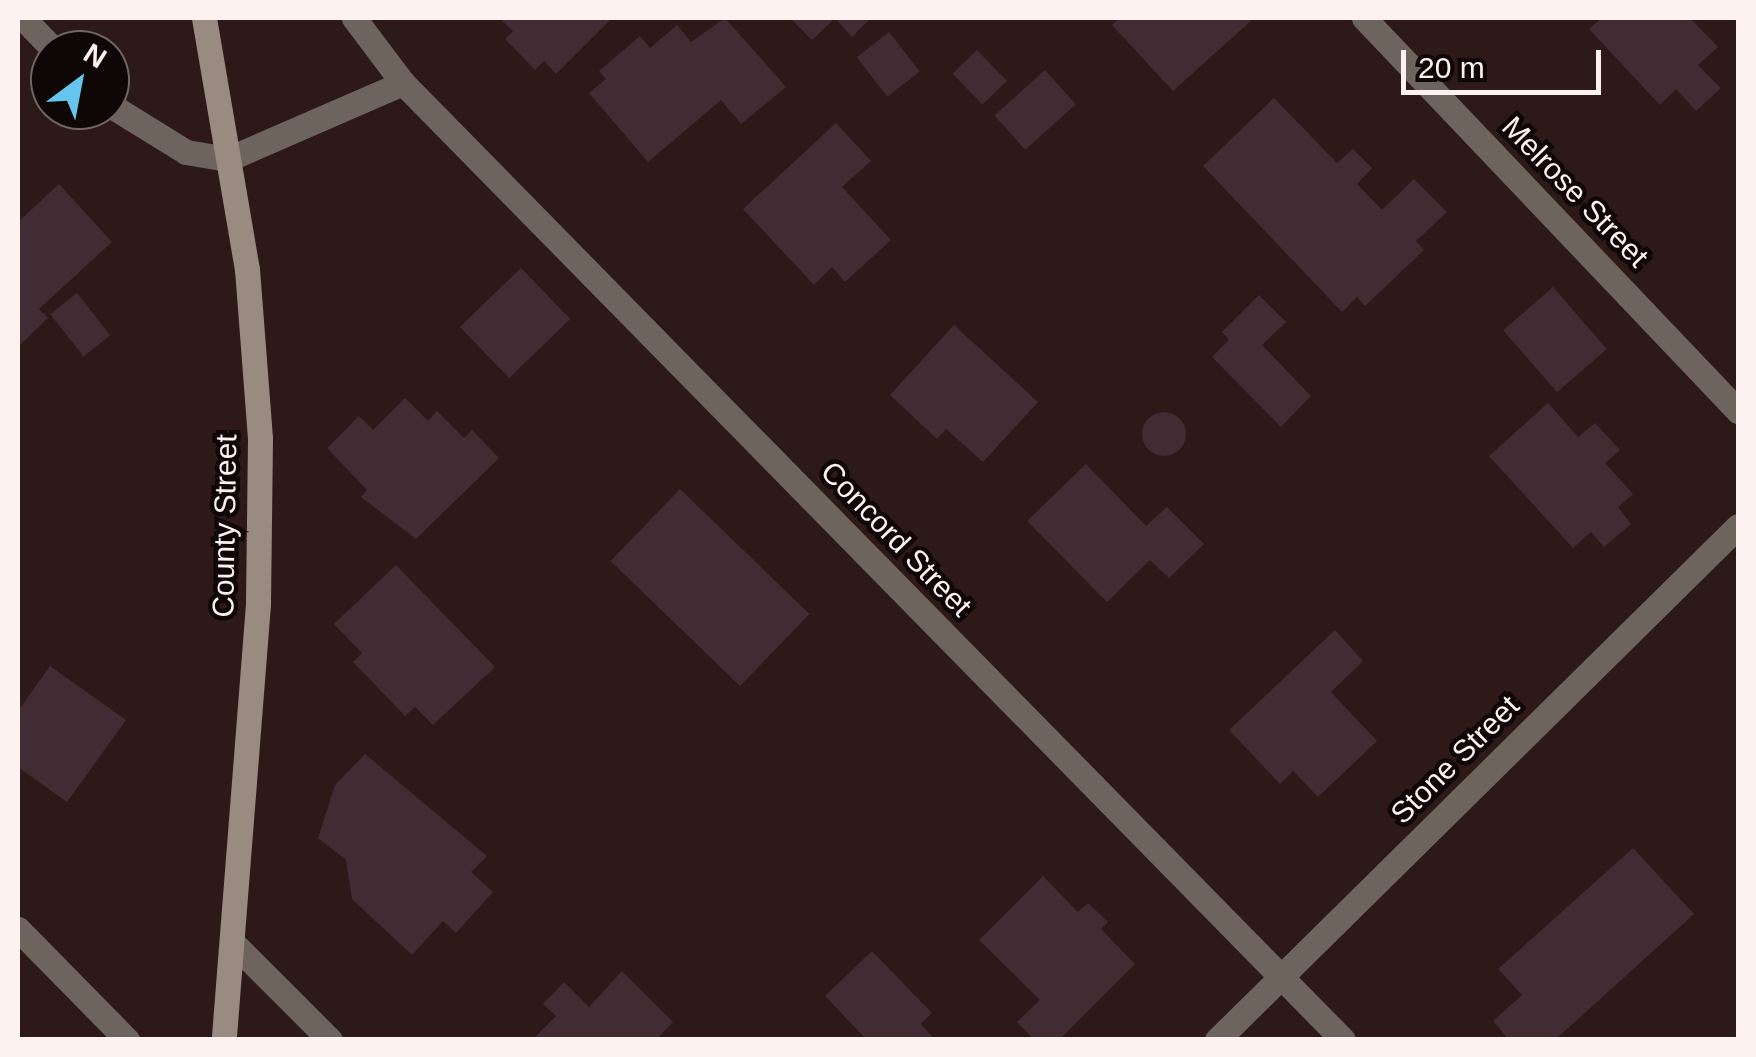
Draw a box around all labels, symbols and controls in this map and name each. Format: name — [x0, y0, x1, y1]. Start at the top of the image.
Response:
north arrow — [30, 30, 130, 130]
scale bar — [1406, 30, 1606, 92]
text: N — [78, 37, 112, 74]
text: 20 m — [1418, 51, 1485, 84]
street label: Melrose Street — [1494, 109, 1656, 275]
street label: County Street — [205, 434, 245, 618]
street label: Concord Street — [813, 454, 979, 624]
street label: Stone Street — [1383, 688, 1527, 832]

